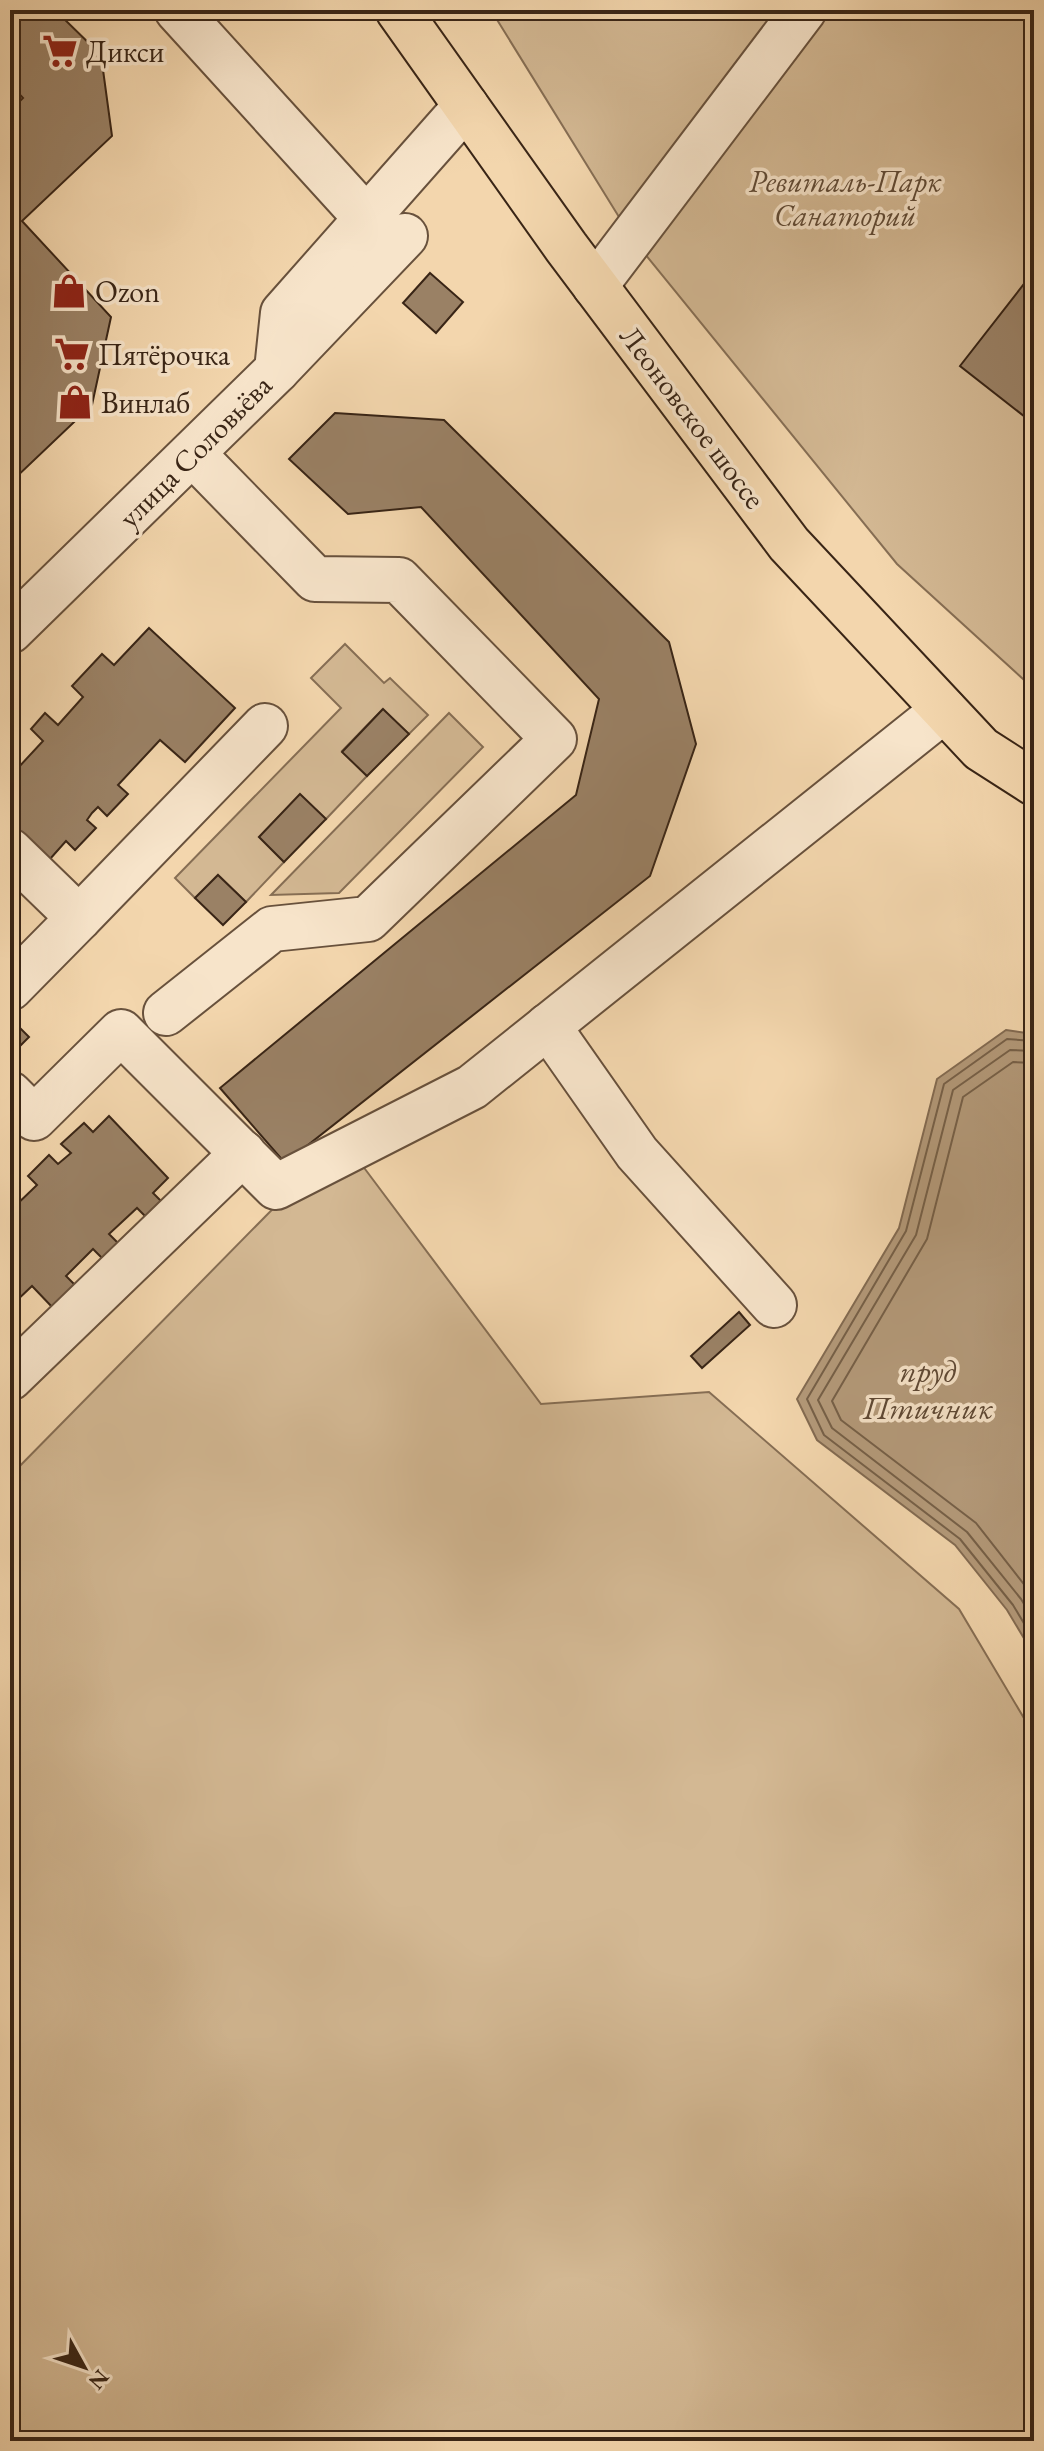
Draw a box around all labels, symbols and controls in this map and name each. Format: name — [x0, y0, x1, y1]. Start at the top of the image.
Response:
supermarket icon: Дикси — [41, 32, 79, 70]
place label: Дикси — [86, 32, 164, 71]
park label: Ревиталь-Парк Санаторий — [749, 162, 942, 235]
shop icon: Ozon — [50, 272, 88, 310]
place label: Ozon — [95, 272, 160, 311]
street label: Леоновское шоссе — [611, 318, 775, 516]
supermarket icon: Пятёрочка — [53, 335, 91, 373]
place label: Пятёрочка — [98, 335, 230, 374]
street label: улица Соловьёва — [110, 366, 280, 536]
shop icon: Винлаб — [56, 383, 94, 421]
place label: Винлаб — [101, 383, 190, 422]
water label: пруд Птичник — [862, 1350, 994, 1429]
north arrow — [44, 2327, 124, 2407]
text: N — [82, 2363, 116, 2396]

